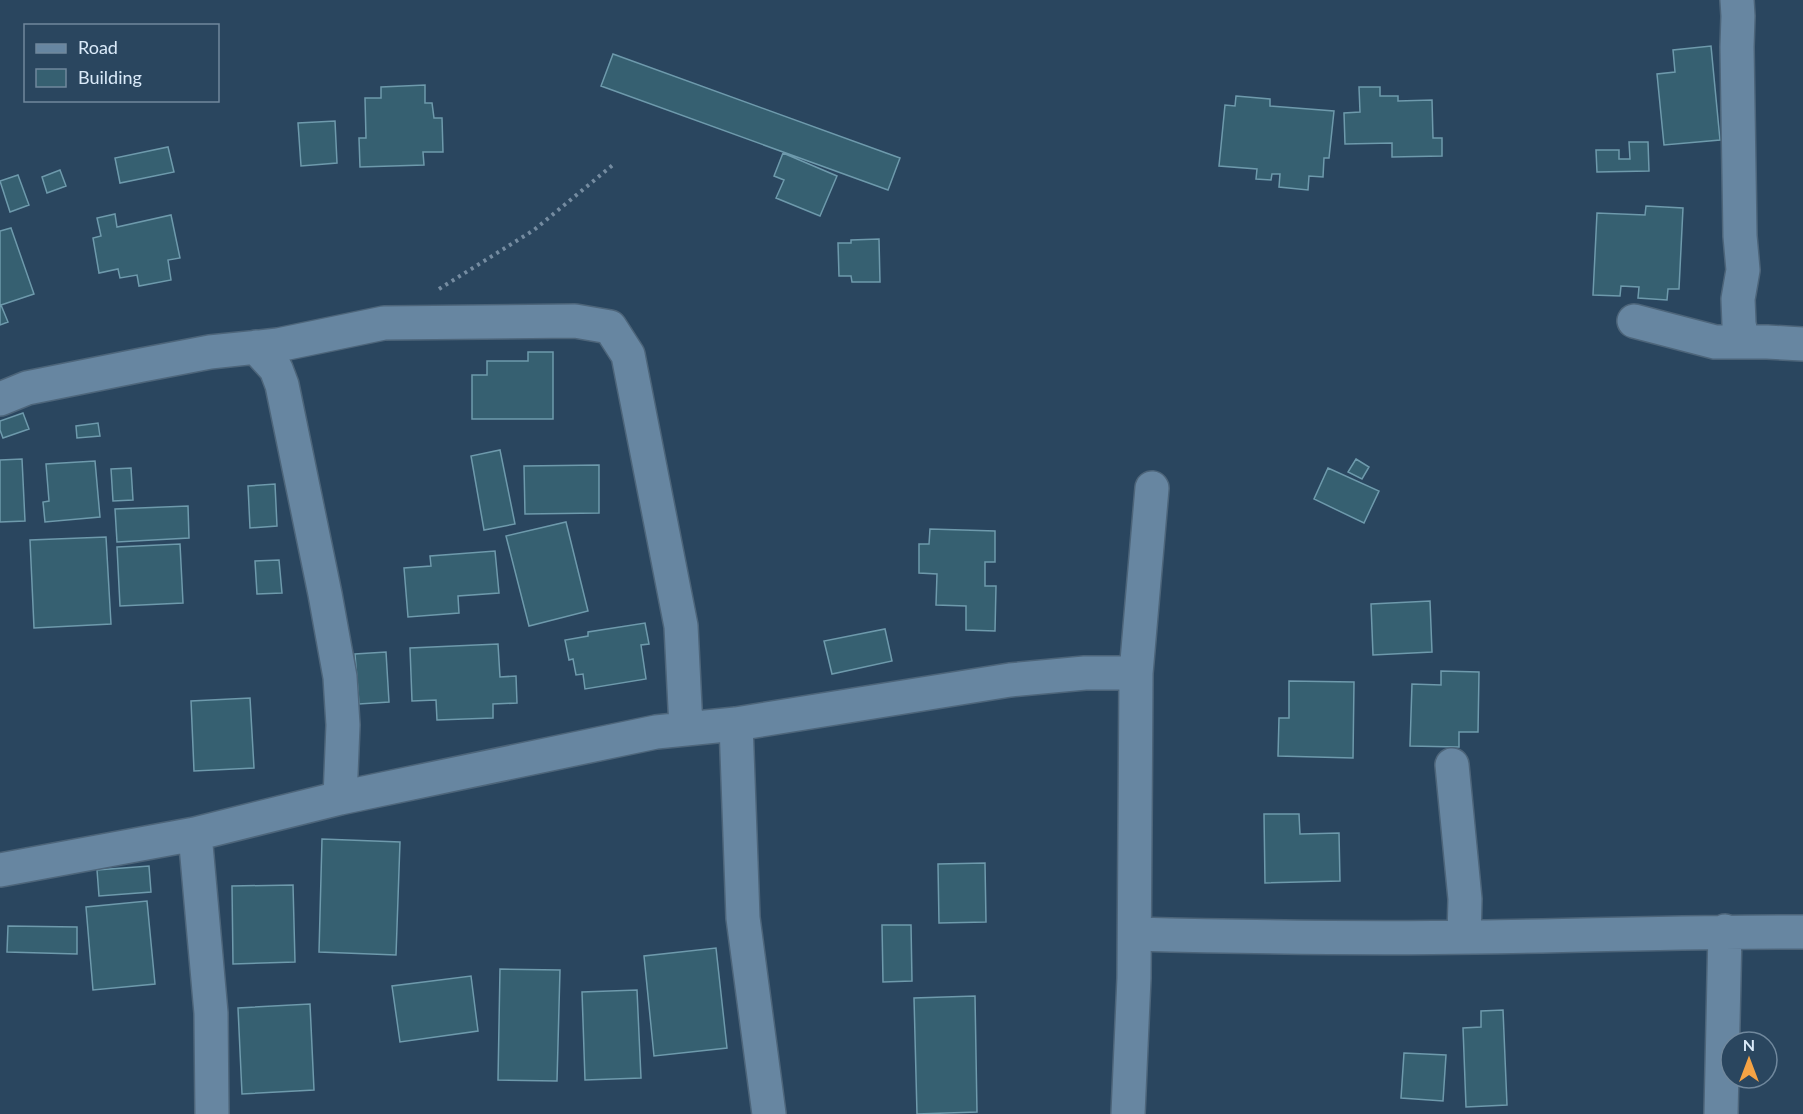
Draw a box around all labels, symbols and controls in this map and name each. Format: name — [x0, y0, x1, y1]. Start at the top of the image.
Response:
legend — [24, 24, 219, 102]
text: Road — [78, 36, 118, 58]
text: Building — [78, 66, 142, 88]
north arrow — [1719, 1030, 1779, 1090]
text: N — [1743, 1035, 1755, 1054]

